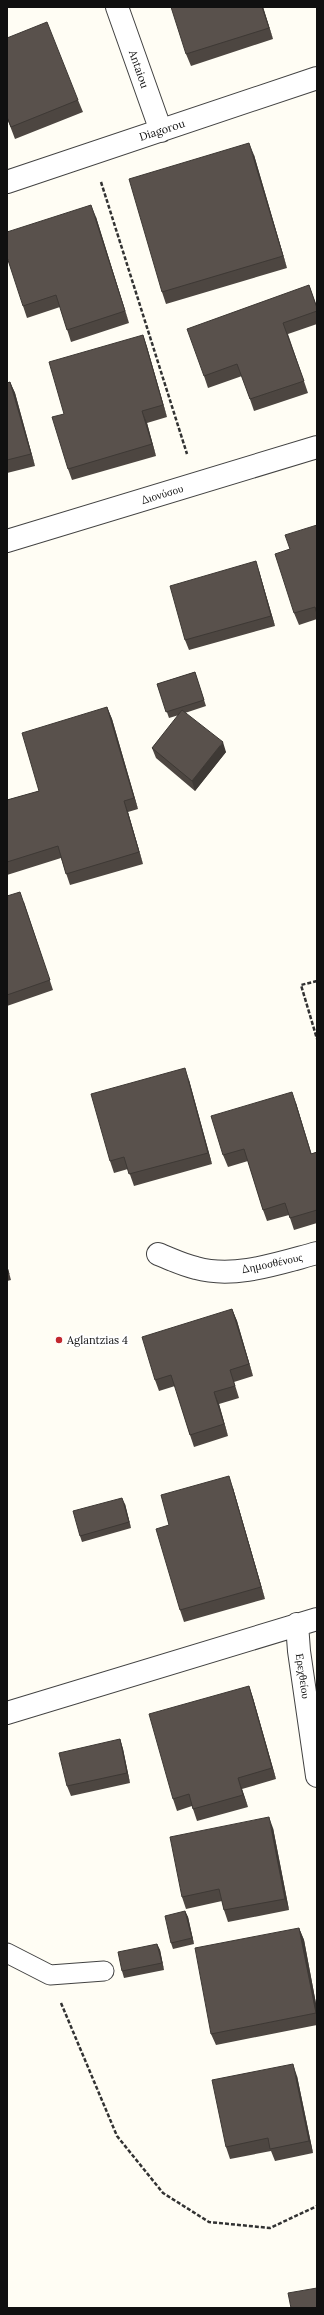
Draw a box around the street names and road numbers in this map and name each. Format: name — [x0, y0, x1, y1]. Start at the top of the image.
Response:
street label: Antaiou — [126, 47, 152, 90]
street label: Diagorou — [137, 116, 187, 144]
street label: Διονύσου — [139, 481, 185, 507]
street label: Δημοσθένους — [240, 1250, 304, 1276]
street label: Ερεχθείου — [293, 1652, 313, 1700]

